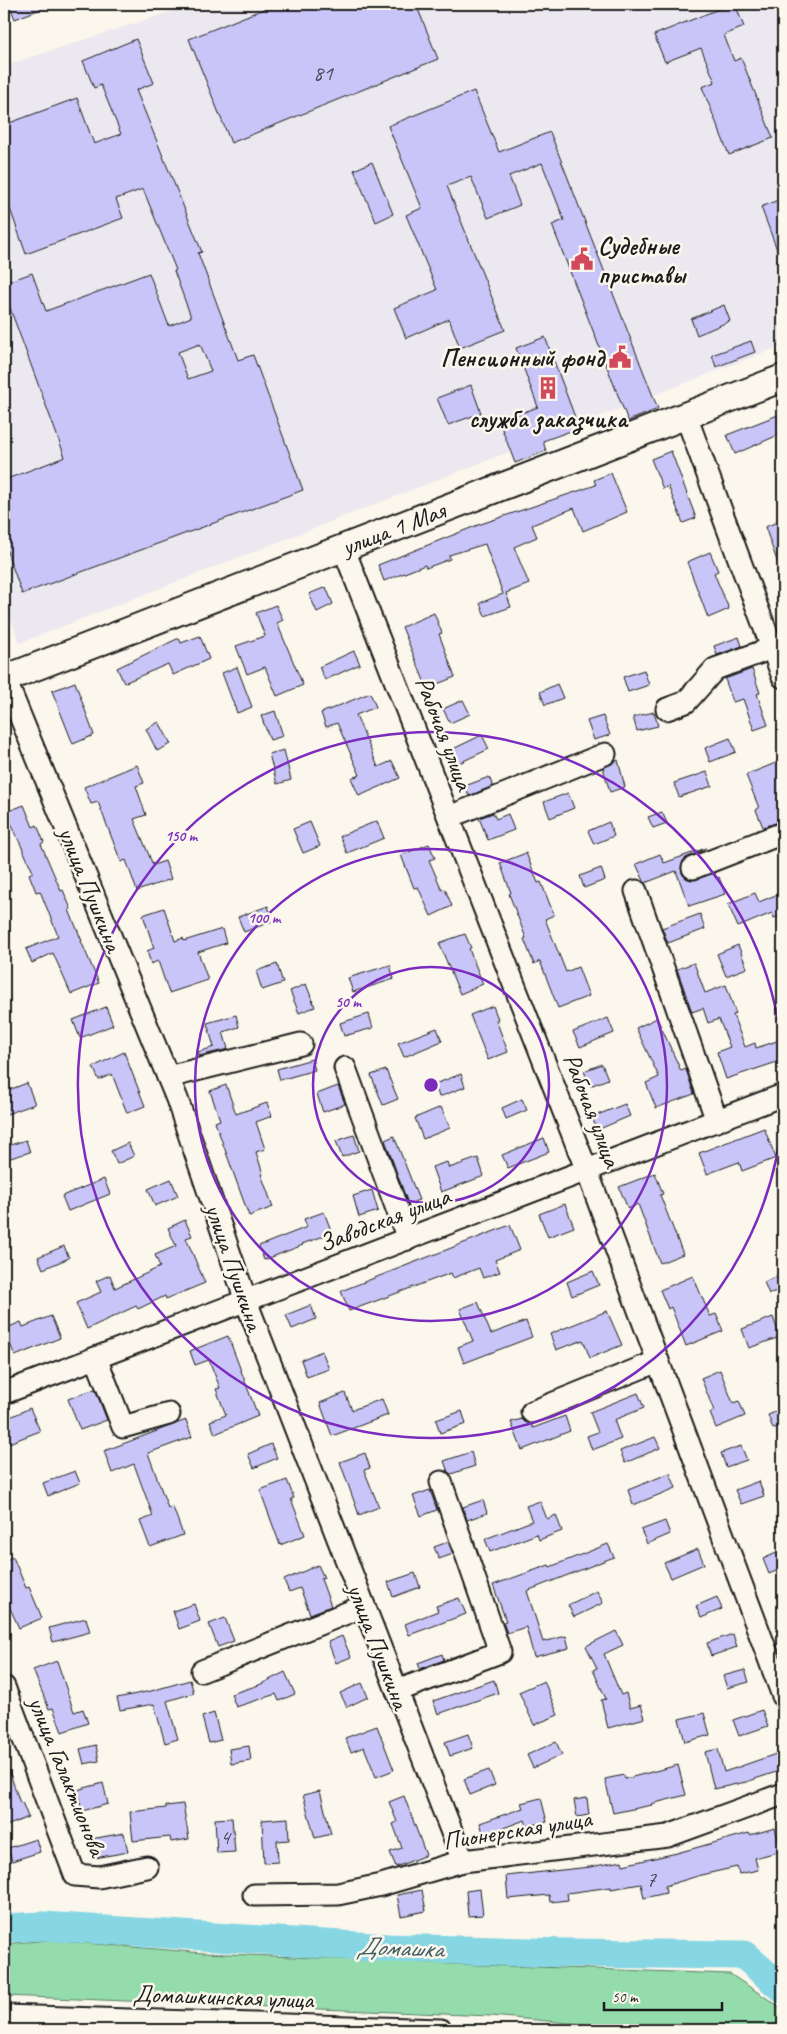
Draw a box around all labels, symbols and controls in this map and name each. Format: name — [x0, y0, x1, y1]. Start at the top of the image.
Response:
house number: 81 — [313, 59, 334, 87]
place label: Судебные приставы — [598, 230, 687, 291]
public building icon: Судебные приставы — [569, 246, 595, 272]
place label: Пенсионный фонд — [441, 342, 607, 374]
public building icon: Пенсионный фонд — [607, 344, 633, 370]
building icon: служба заказчика — [535, 375, 561, 401]
place label: служба заказчика — [469, 403, 629, 435]
street label: улица 1 Мая — [335, 494, 452, 564]
street label: Рабочая улица — [408, 672, 481, 797]
street label: улица Пушкина — [50, 820, 131, 959]
text: 150 m — [165, 827, 199, 846]
text: 100 m — [248, 909, 282, 928]
text: 50 m — [335, 993, 362, 1012]
street label: Рабочая улица — [556, 1049, 629, 1174]
centre of rings — [422, 1076, 440, 1094]
street label: Заводская улица — [314, 1179, 457, 1260]
street label: улица Пушкина — [197, 1198, 272, 1337]
street label: улица Пушкина — [339, 1577, 418, 1716]
street label: улица Галактионова — [20, 1690, 115, 1863]
street label: Пионерская улица — [441, 1802, 595, 1857]
house number: 4 — [220, 1823, 232, 1851]
house number: 7 — [646, 1865, 657, 1893]
water label: Домашка — [355, 1929, 447, 1966]
street label: Домашкинская улица — [132, 1978, 316, 2016]
scale bar — [604, 1979, 722, 2011]
text: 50 m — [612, 1988, 639, 2007]

